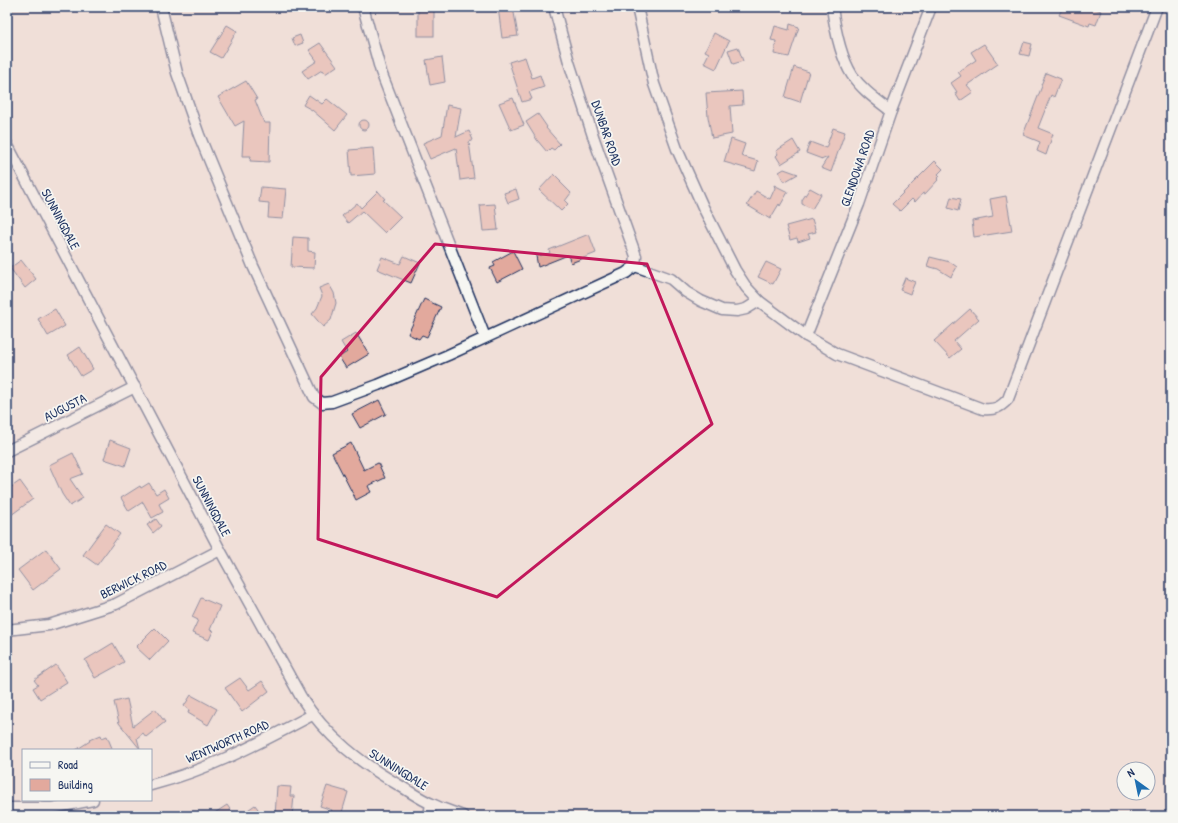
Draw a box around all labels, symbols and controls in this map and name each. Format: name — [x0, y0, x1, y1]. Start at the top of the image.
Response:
street label: DUNBAR ROAD — [587, 98, 627, 169]
street label: GLENDOWA ROAD — [835, 126, 879, 209]
street label: SUNNINGDALE — [37, 186, 85, 253]
street label: AUGUSTA — [41, 388, 90, 425]
street label: SUNNINGDALE — [188, 473, 236, 540]
street label: BERWICK ROAD — [97, 555, 170, 603]
street label: WENTWORTH ROAD — [183, 714, 272, 767]
street label: SUNNINGDALE — [366, 744, 432, 794]
legend — [22, 749, 152, 801]
text: Road — [58, 756, 78, 773]
north arrow — [1116, 761, 1156, 801]
text: N — [1124, 765, 1137, 780]
text: Building — [58, 776, 93, 793]

